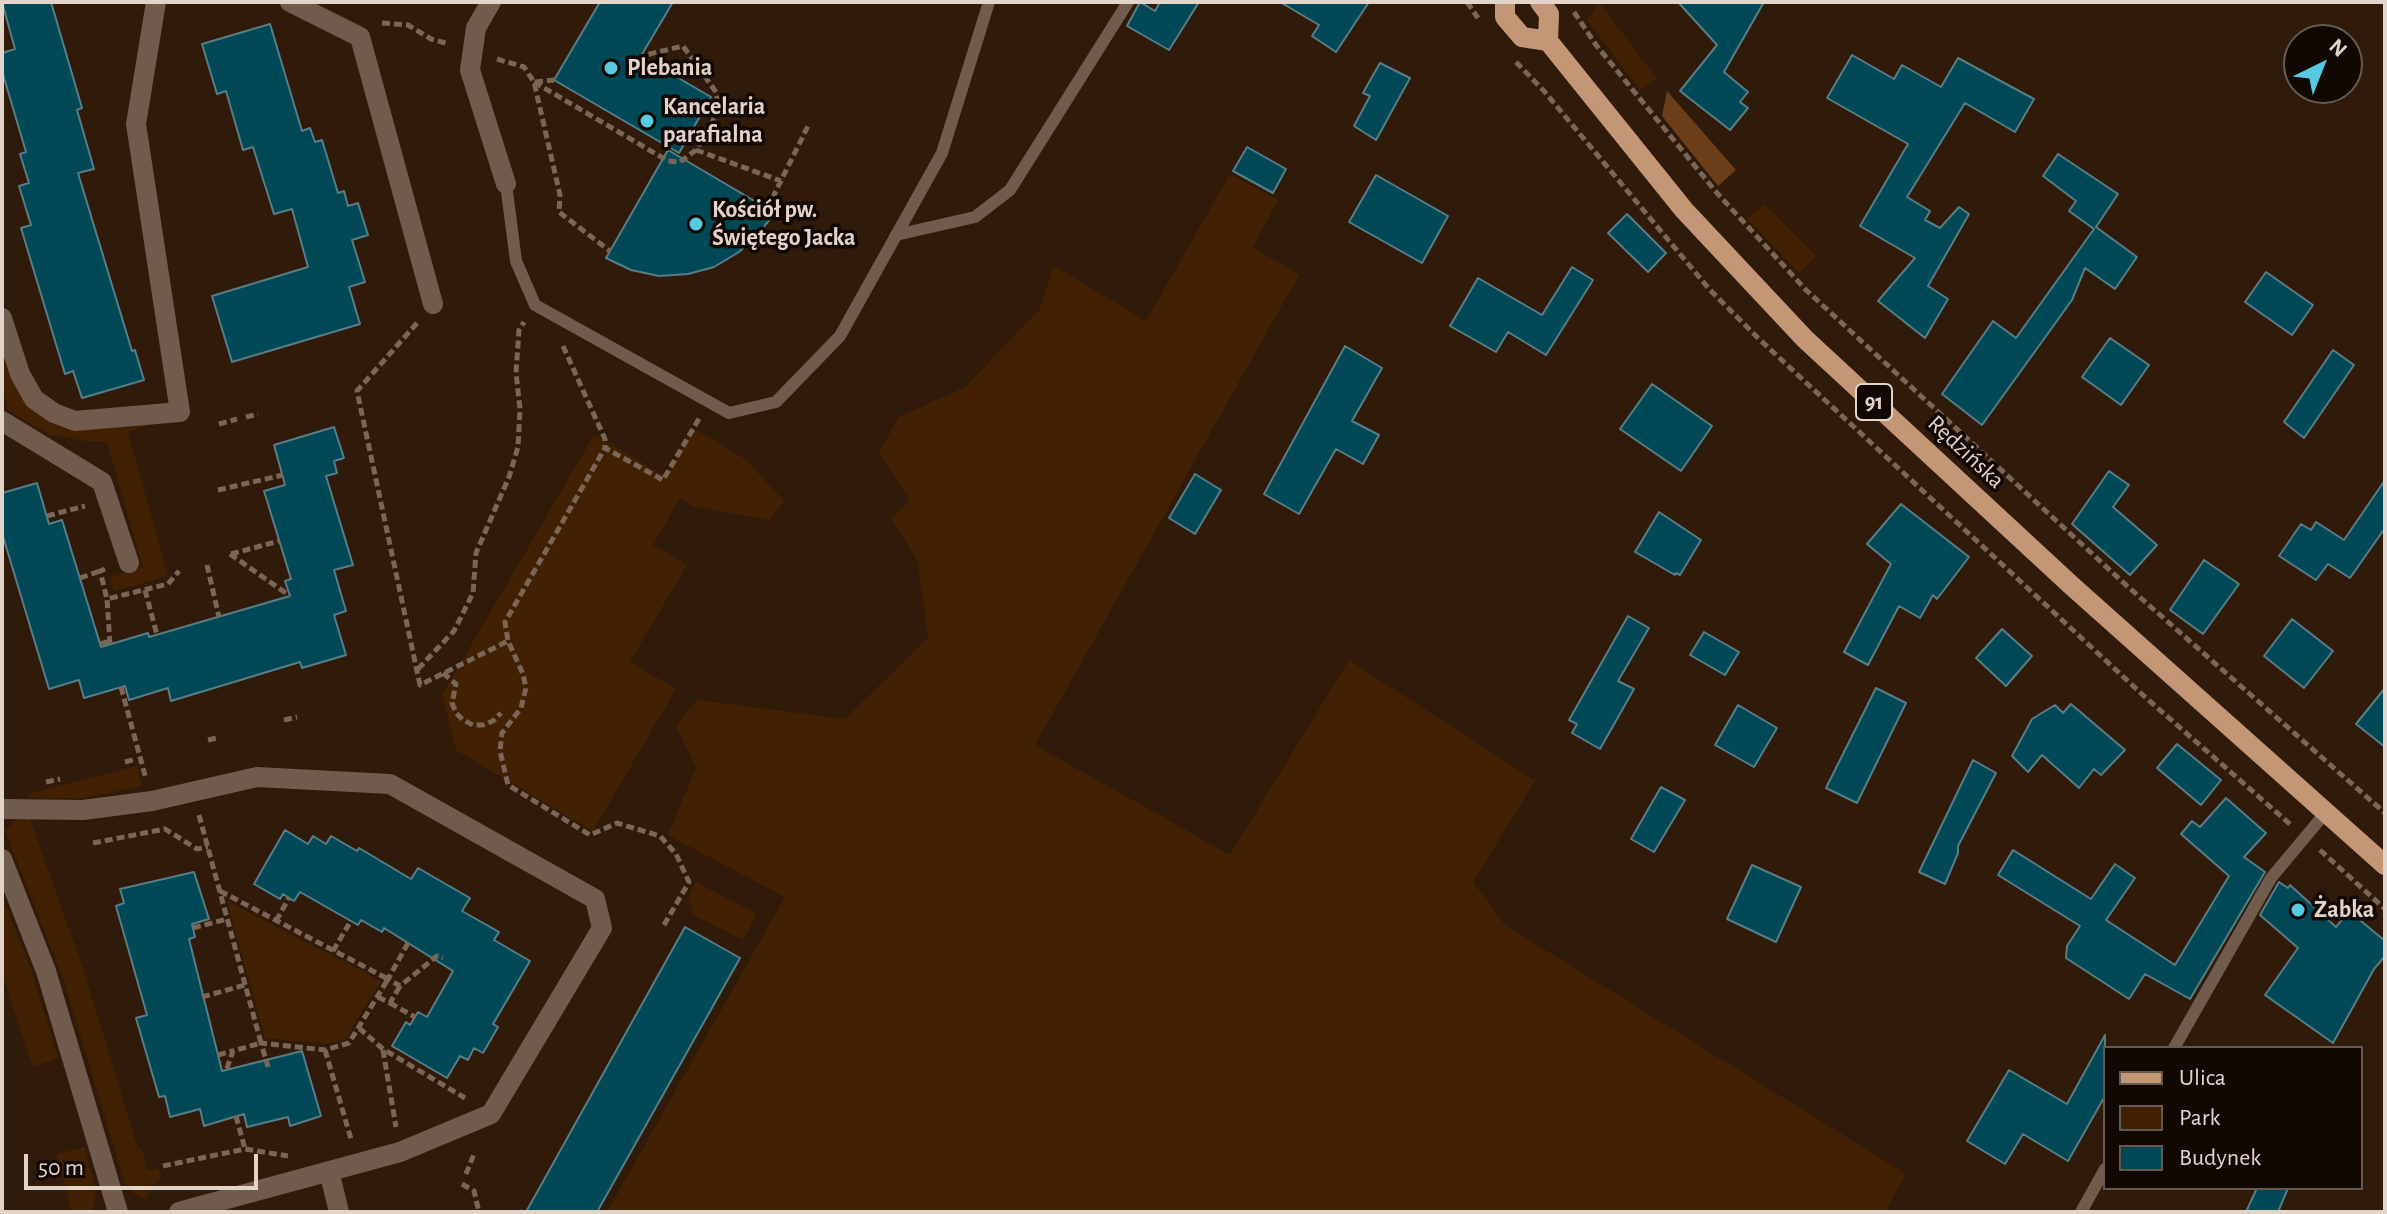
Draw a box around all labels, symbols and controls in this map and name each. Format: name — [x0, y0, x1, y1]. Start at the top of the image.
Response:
north arrow — [2283, 24, 2363, 104]
text: N — [2325, 35, 2351, 61]
place label: Plebania — [627, 54, 712, 82]
marker: Plebania — [602, 59, 620, 77]
place label: Kancelaria parafialna — [663, 93, 765, 149]
marker: Kancelaria parafialna — [638, 112, 656, 130]
place label: Kościół pw. Świętego Jacka — [712, 196, 856, 252]
marker: Kościół pw. Świętego Jacka — [687, 215, 705, 233]
road number: 91 — [1856, 384, 1892, 420]
street label: Rędzińska — [1922, 409, 2010, 495]
place label: Żabka — [2314, 896, 2374, 924]
marker: Żabka — [2289, 901, 2307, 919]
legend — [2103, 1046, 2363, 1190]
text: Ulica — [2179, 1066, 2226, 1090]
text: Park — [2179, 1106, 2220, 1130]
scale bar — [28, 1138, 262, 1188]
text: Budynek — [2179, 1146, 2261, 1170]
text: 50 m — [38, 1156, 84, 1180]

